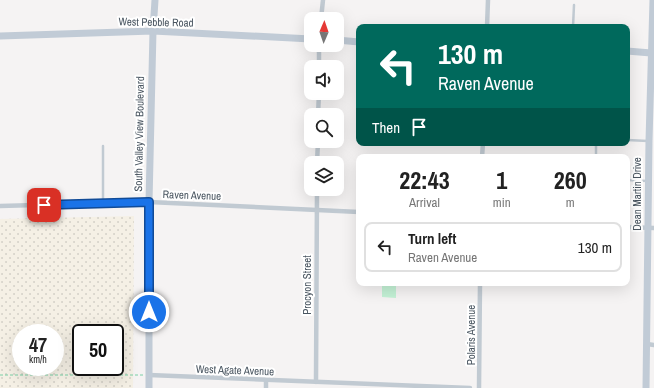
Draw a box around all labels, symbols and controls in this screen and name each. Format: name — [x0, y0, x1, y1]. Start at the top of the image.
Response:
north arrow — [304, 12, 344, 52]
map controls — [304, 12, 344, 196]
street label: West Pebble Road — [118, 14, 194, 30]
text: 130 m — [438, 35, 503, 73]
icon: left — [372, 40, 424, 92]
button: sound — [304, 60, 344, 100]
text: Raven Avenue — [438, 71, 534, 96]
street label: South Valley View Boulevard — [131, 76, 147, 192]
button: search — [304, 108, 344, 148]
icon: arrive — [408, 116, 430, 138]
text: Then — [372, 117, 400, 138]
button: layers — [304, 156, 344, 196]
street label: Dean Martin Drive — [630, 157, 644, 231]
text: 22:43 — [399, 164, 450, 196]
text: 1 — [496, 164, 507, 196]
text: 260 — [554, 164, 587, 196]
street label: Raven Avenue — [163, 187, 221, 203]
pin — [27, 188, 61, 222]
icon: arrive — [33, 194, 55, 216]
text: Arrival — [409, 194, 440, 211]
text: min — [493, 194, 511, 211]
text: m — [566, 194, 575, 211]
text: Turn left — [408, 228, 456, 249]
icon: left — [374, 236, 396, 258]
text: 130 m — [578, 237, 612, 258]
text: Raven Avenue — [408, 249, 477, 266]
street label: Procyon Street — [300, 255, 314, 315]
position arrow — [128, 291, 170, 333]
street label: Polaris Avenue — [464, 305, 478, 365]
speed limit sign: 50 — [72, 324, 124, 376]
text: 47 — [29, 331, 47, 358]
text: km/h — [29, 353, 47, 366]
street label: West Agate Avenue — [196, 362, 274, 378]

